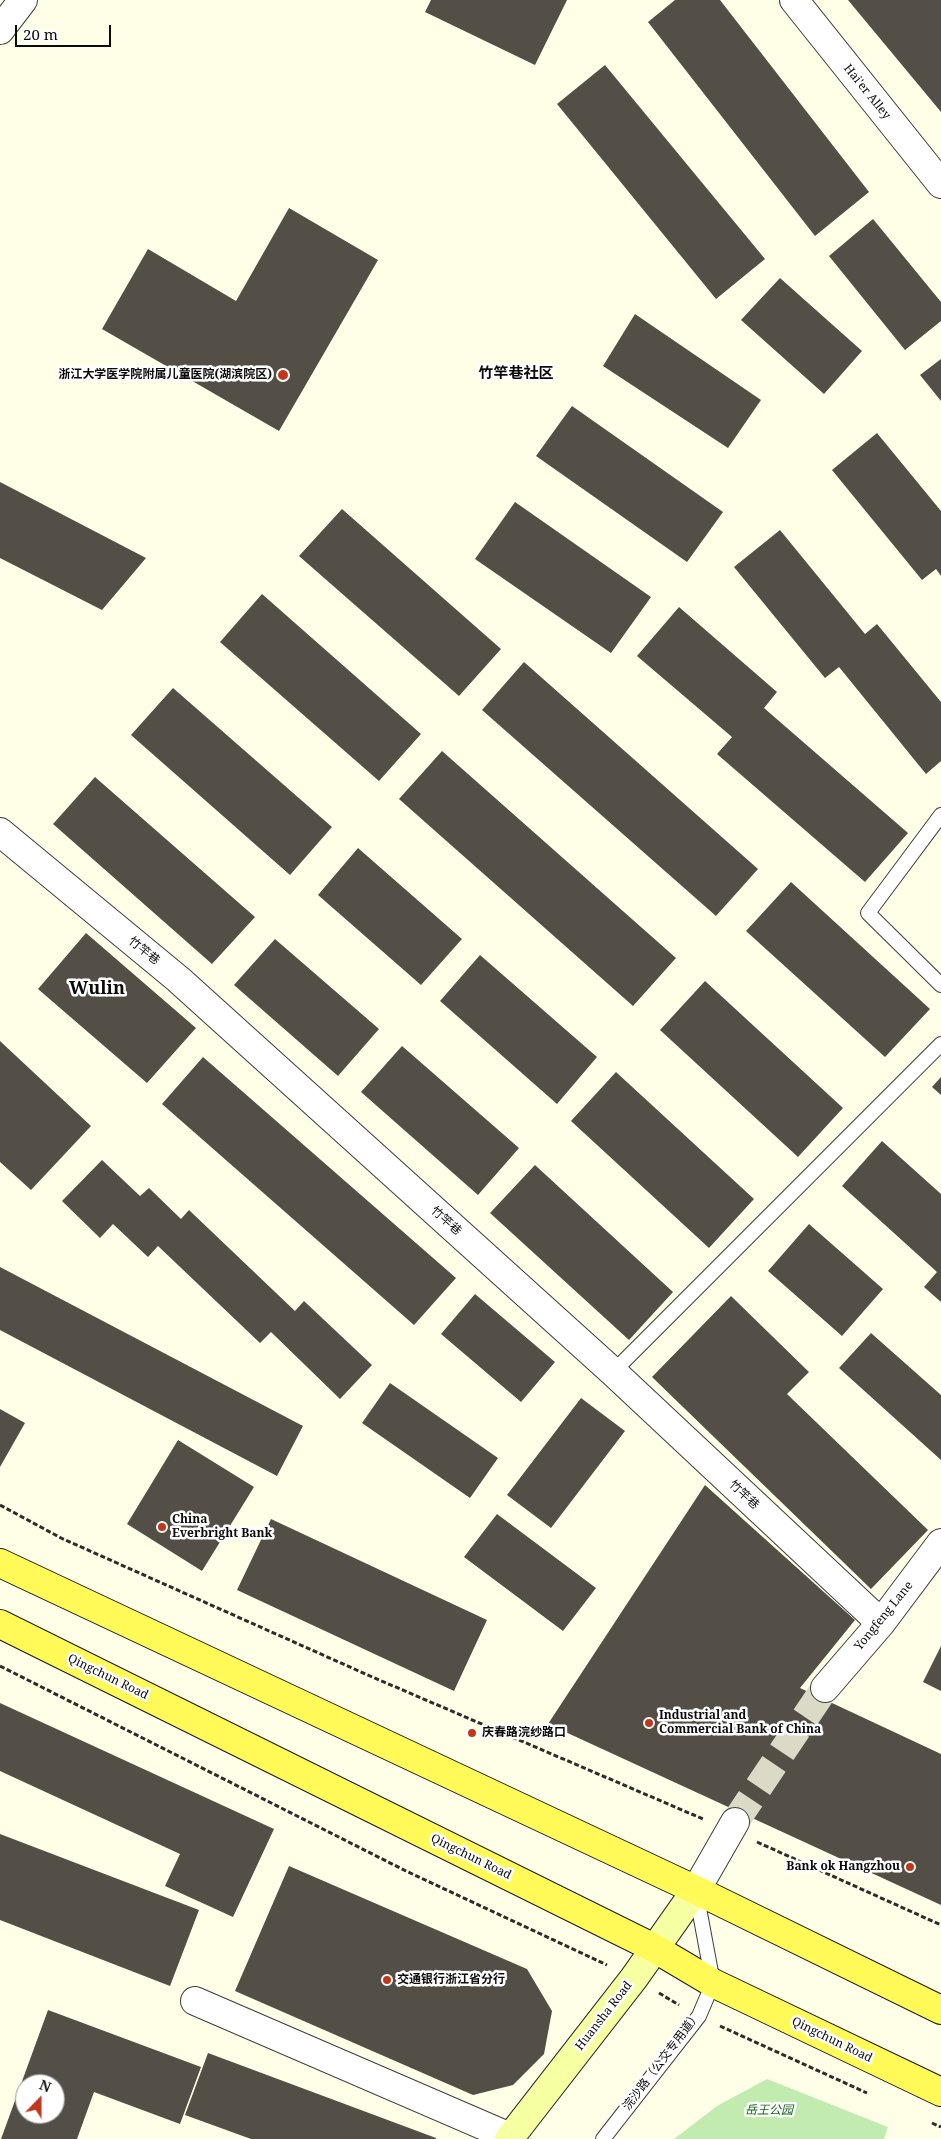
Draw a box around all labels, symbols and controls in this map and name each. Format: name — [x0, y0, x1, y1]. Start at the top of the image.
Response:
scale bar — [18, 15, 114, 47]
text: 20 m — [23, 24, 58, 44]
street label: Hai'er Alley — [840, 62, 894, 122]
district label: 竹竿巷社区 — [479, 365, 553, 383]
place label: 浙江大学医学院附属儿童医院(湖滨院区) — [58, 368, 272, 382]
marker: 浙江大学医学院附属儿童医院(湖滨院区) — [276, 368, 290, 382]
street label: 竹竿巷 — [125, 934, 163, 968]
district label: Wulin — [69, 978, 125, 1000]
street label: 竹竿巷 — [428, 1204, 464, 1238]
street label: 竹竿巷 — [726, 1477, 762, 1513]
place label: China Everbright Bank — [172, 1513, 272, 1541]
marker: China Everbright Bank — [156, 1521, 168, 1533]
street label: Yongfeng Lane — [852, 1579, 916, 1653]
street label: Qingchun Road — [65, 1651, 151, 1703]
place label: Industrial and Commercial Bank of China — [659, 1709, 821, 1737]
marker: Industrial and Commercial Bank of China — [643, 1717, 655, 1729]
place label: 庆春路浣纱路口 — [482, 1726, 566, 1740]
marker: 庆春路浣纱路口 — [466, 1727, 478, 1739]
street label: Qingchun Road — [428, 1831, 514, 1883]
place label: Bank ok Hangzhou — [786, 1860, 900, 1874]
marker: Bank ok Hangzhou — [904, 1861, 916, 1873]
place label: 交通银行浙江省分行 — [397, 1973, 505, 1987]
marker: 交通银行浙江省分行 — [381, 1974, 393, 1986]
street label: Huansha Road — [573, 1979, 635, 2053]
street label: 浣沙路（公交专用道） — [620, 2009, 704, 2113]
street label: Qingchun Road — [789, 2014, 875, 2066]
north arrow — [15, 2074, 65, 2124]
text: N — [37, 2075, 54, 2096]
park label: 岳王公园 — [745, 2104, 793, 2118]

